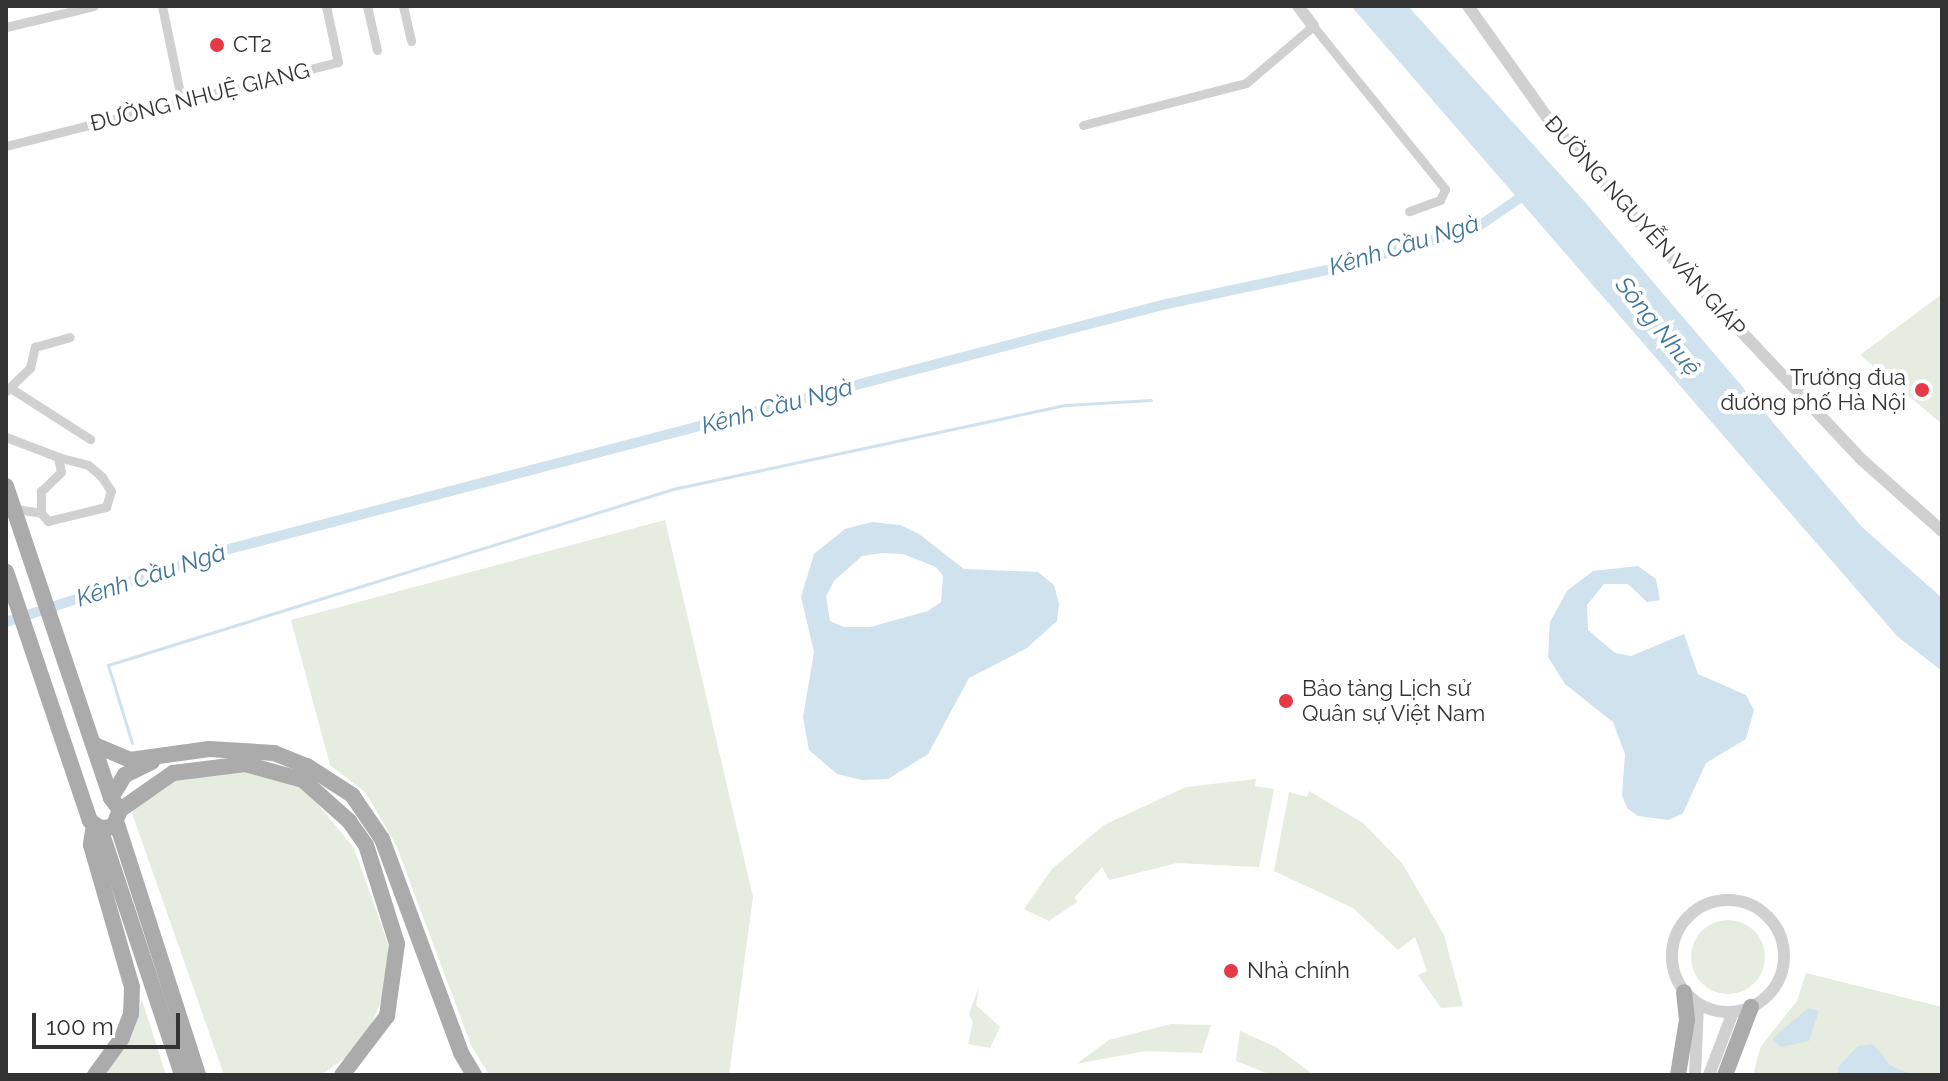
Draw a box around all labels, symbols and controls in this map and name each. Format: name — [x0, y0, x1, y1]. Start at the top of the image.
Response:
place label: CT2 — [233, 32, 272, 58]
marker: CT2 — [208, 36, 226, 54]
street label: ĐƯỜNG NHUỆ GIANG — [88, 57, 312, 137]
street label: ĐƯỜNG NGUYỄN VĂN GIÁP — [1539, 110, 1751, 342]
water label: Kênh Cầu Ngà — [1325, 209, 1483, 281]
water label: Sông Nhuệ — [1609, 271, 1707, 381]
place label: Trường đua đường phố Hà Nội — [1720, 364, 1906, 416]
water label: Kênh Cầu Ngà — [698, 372, 856, 440]
marker: Trường đua đường phố Hà Nội — [1913, 381, 1931, 399]
water label: Kênh Cầu Ngà — [73, 537, 229, 613]
place label: Bảo tàng Lịch sử Quân sự Việt Nam — [1302, 675, 1486, 726]
marker: Bảo tàng Lịch sử Quân sự Việt Nam — [1277, 692, 1295, 710]
place label: Nhà chính — [1247, 958, 1350, 984]
marker: Nhà chính — [1222, 962, 1240, 980]
scale bar — [36, 997, 184, 1047]
text: 100 m — [46, 1012, 114, 1041]

